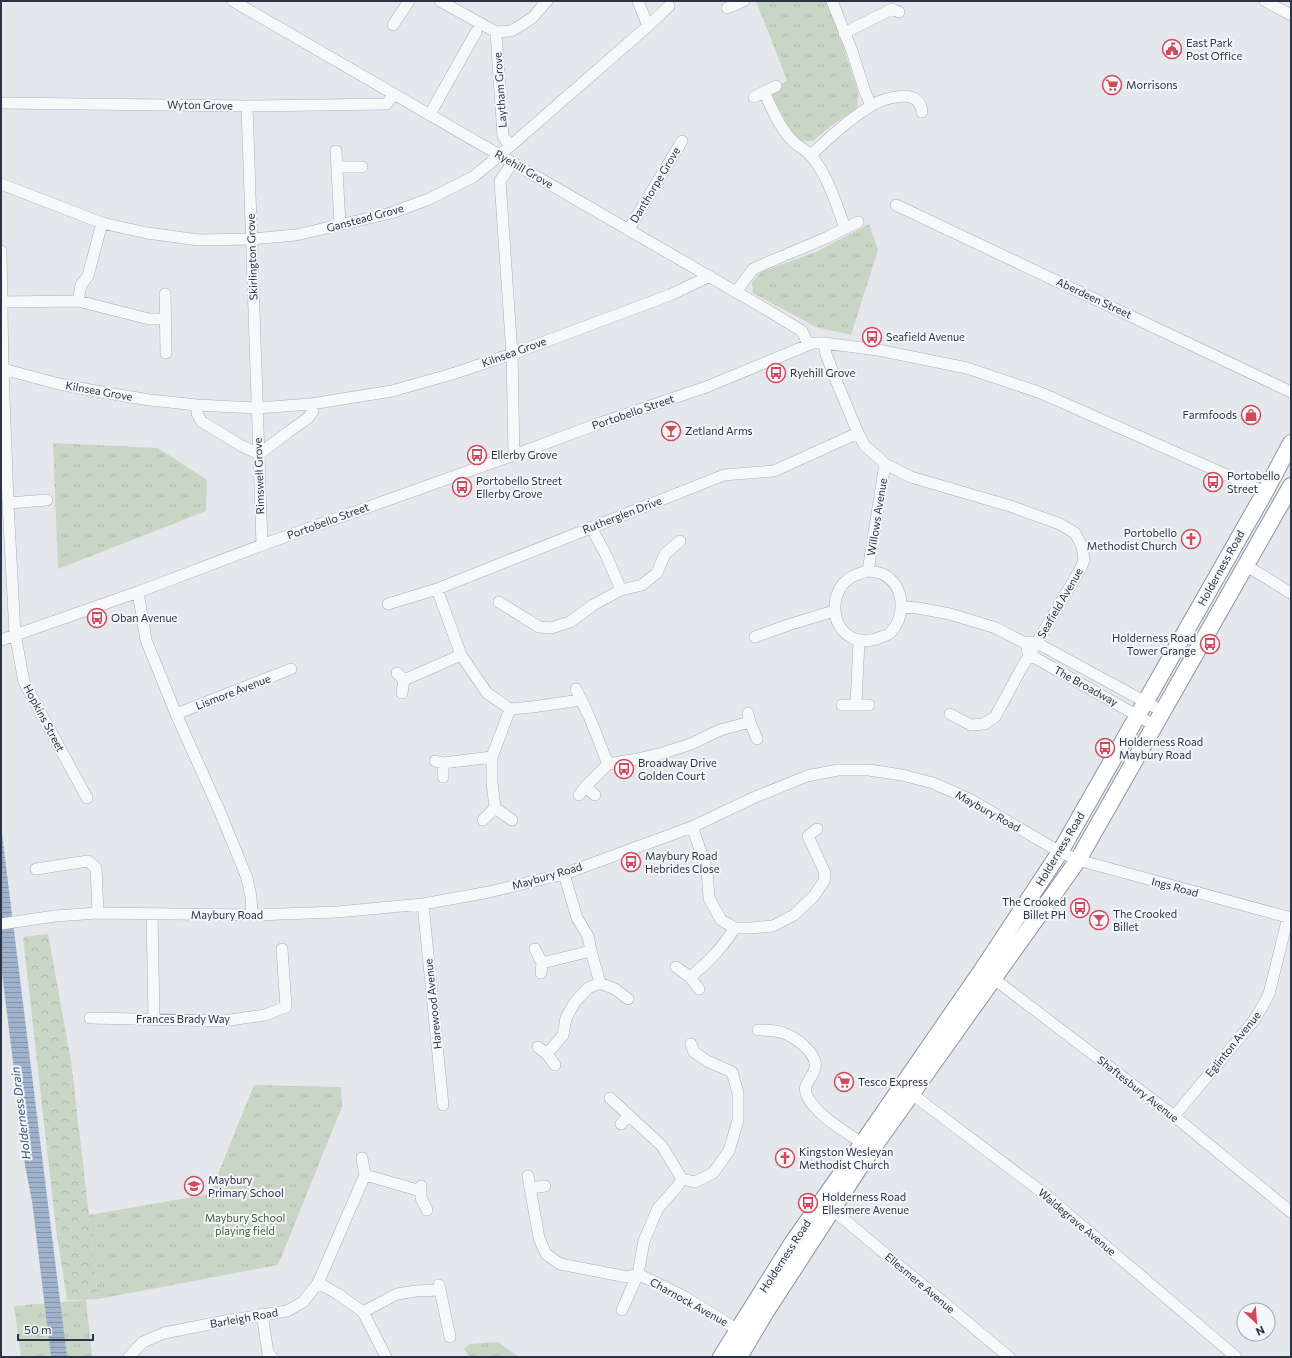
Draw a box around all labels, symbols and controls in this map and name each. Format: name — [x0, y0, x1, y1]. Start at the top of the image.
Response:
place label: East Park Post Office — [1186, 36, 1242, 62]
public building icon: East Park Post Office — [1161, 38, 1183, 60]
street label: Laytham Grove — [490, 52, 509, 128]
supermarket icon: Morrisons — [1101, 74, 1123, 96]
place label: Morrisons — [1126, 78, 1178, 91]
street label: Wyton Grove — [167, 97, 233, 112]
street label: Danthorpe Grove — [627, 144, 682, 225]
street label: Ryehill Grove — [493, 147, 556, 191]
street label: Ganstead Grove — [325, 201, 405, 234]
street label: Skirlington Grove — [243, 213, 260, 301]
street label: Aberdeen Street — [1054, 274, 1134, 321]
bus stop icon: Seafield Avenue — [861, 326, 883, 348]
place label: Seafield Avenue — [886, 330, 965, 343]
street label: Kilnsea Grove — [480, 334, 548, 369]
bus stop icon: Ryehill Grove — [765, 362, 787, 384]
place label: Ryehill Grove — [790, 366, 855, 379]
street label: Kilnsea Grove — [65, 378, 134, 403]
street label: Portobello Street — [590, 391, 676, 432]
shop icon: Farmfoods — [1240, 404, 1262, 426]
place label: Farmfoods — [1183, 408, 1237, 421]
bar icon: Zetland Arms — [660, 420, 682, 442]
place label: Zetland Arms — [685, 424, 753, 437]
street label: Rimswell Grove — [251, 437, 266, 515]
bus stop icon: Ellerby Grove — [466, 444, 488, 466]
place label: Ellerby Grove — [491, 448, 558, 461]
place label: Portobello Street — [1227, 469, 1281, 495]
bus stop icon: Portobello Street — [1202, 471, 1224, 493]
place label: Portobello Street Ellerby Grove — [476, 474, 563, 500]
bus stop icon: Portobello Street Ellerby Grove — [451, 476, 473, 498]
street label: Willows Avenue — [864, 477, 889, 557]
street label: Rutherglen Drive — [580, 493, 664, 536]
street label: Portobello Street — [285, 499, 371, 541]
place label: Portobello Methodist Church — [1087, 526, 1177, 552]
church icon: Portobello Methodist Church — [1180, 528, 1202, 550]
street label: Holderness Road — [1195, 528, 1247, 608]
street label: Seafield Avenue — [1034, 565, 1085, 640]
bus stop icon: Oban Avenue — [86, 607, 108, 629]
place label: Oban Avenue — [111, 611, 178, 624]
place label: Holderness Road Tower Grange — [1112, 631, 1196, 657]
bus stop icon: Holderness Road Tower Grange — [1199, 633, 1221, 655]
street label: The Broadway — [1052, 663, 1121, 709]
street label: Lismore Avenue — [194, 671, 272, 712]
street label: Hopkins Street — [21, 682, 68, 754]
place label: Holderness Road Maybury Road — [1119, 735, 1203, 761]
bus stop icon: Holderness Road Maybury Road — [1094, 737, 1116, 759]
place label: Broadway Drive Golden Court — [638, 756, 717, 782]
bus stop icon: Broadway Drive Golden Court — [613, 758, 635, 780]
street label: Maybury Road — [953, 787, 1023, 834]
street label: Holderness Road — [1032, 809, 1087, 888]
place label: Maybury Road Hebrides Close — [645, 849, 720, 875]
bus stop icon: Maybury Road Hebrides Close — [620, 851, 642, 873]
street label: Maybury Road — [510, 859, 583, 892]
street label: Ings Road — [1150, 874, 1200, 899]
place label: The Crooked Billet PH — [1002, 895, 1066, 921]
bus stop icon: The Crooked Billet PH — [1069, 897, 1091, 919]
place label: The Crooked Billet — [1113, 907, 1177, 933]
street label: Maybury Road — [191, 908, 263, 921]
bar icon: The Crooked Billet — [1088, 909, 1110, 931]
street label: Harewood Avenue — [421, 958, 444, 1050]
street label: Eglinton Avenue — [1202, 1008, 1263, 1079]
street label: Frances Brady Way — [136, 1012, 230, 1025]
street label: Shaftesbury Avenue — [1095, 1053, 1182, 1125]
water label: Holderness Drain — [7, 1066, 33, 1160]
supermarket icon: Tesco Express — [833, 1071, 855, 1093]
place label: Tesco Express — [858, 1075, 928, 1088]
place label: Kingston Wesleyan Methodist Church — [799, 1145, 893, 1171]
church icon: Kingston Wesleyan Methodist Church — [774, 1147, 796, 1169]
place label: Maybury Primary School — [208, 1173, 284, 1199]
school or university icon: Maybury Primary School — [183, 1175, 205, 1197]
street label: Waldegrave Avenue — [1036, 1185, 1119, 1258]
place label: Holderness Road Ellesmere Avenue — [822, 1190, 909, 1216]
bus stop icon: Holderness Road Ellesmere Avenue — [797, 1192, 819, 1214]
park label: Maybury School playing field — [205, 1211, 285, 1237]
street label: Holderness Road — [756, 1217, 813, 1295]
street label: Ellesmere Avenue — [883, 1250, 958, 1316]
street label: Charnock Avenue — [648, 1275, 731, 1328]
north arrow — [1236, 1302, 1276, 1342]
street label: Barleigh Road — [209, 1305, 279, 1330]
scale bar — [18, 1316, 93, 1342]
text: 50 m — [24, 1322, 52, 1336]
text: N — [1254, 1324, 1267, 1339]

